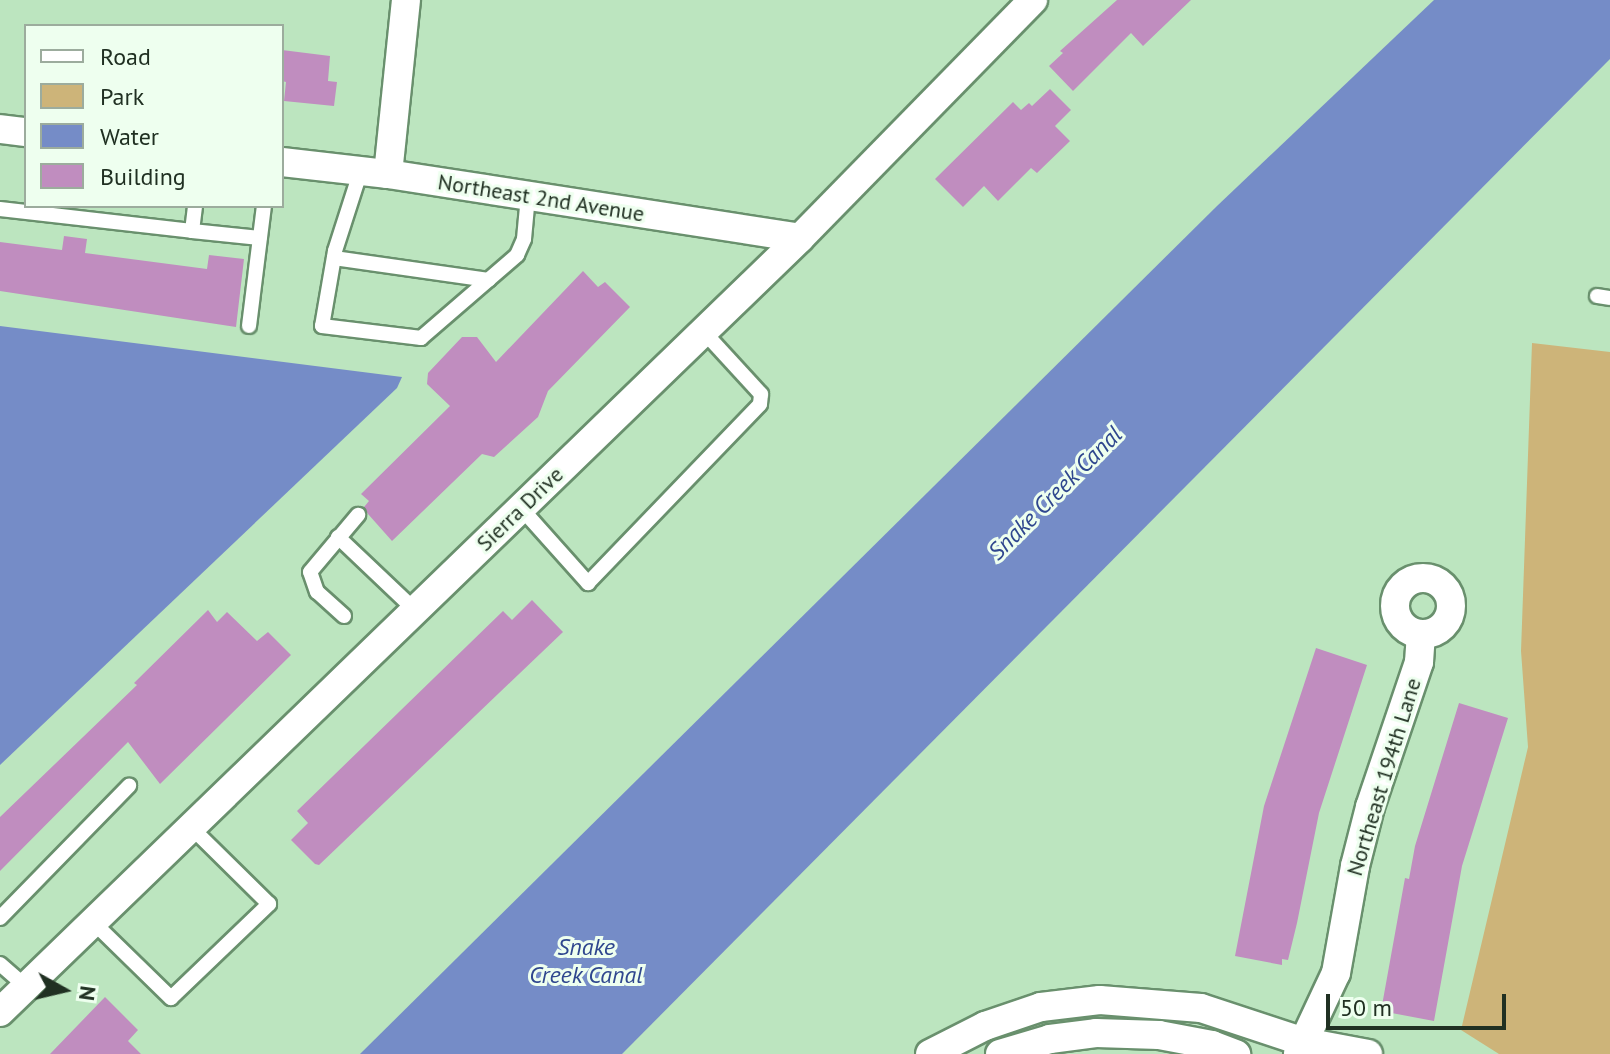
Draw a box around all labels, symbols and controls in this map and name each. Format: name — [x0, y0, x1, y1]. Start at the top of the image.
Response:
legend — [24, 24, 284, 208]
text: Road — [100, 41, 151, 72]
text: Park — [100, 81, 144, 112]
text: Water — [100, 121, 159, 152]
text: Building — [100, 161, 186, 192]
street label: Northeast 2nd Avenue — [436, 169, 646, 227]
water label: Snake Creek Canal — [982, 420, 1128, 566]
street label: Sierra Drive — [471, 461, 569, 557]
street label: Northeast 194th Lane — [1341, 675, 1427, 879]
water label: Snake Creek Canal — [529, 933, 643, 989]
north arrow — [24, 950, 104, 1030]
scale bar — [1330, 978, 1510, 1028]
text: N — [73, 984, 103, 1002]
text: 50 m — [1340, 992, 1392, 1023]

